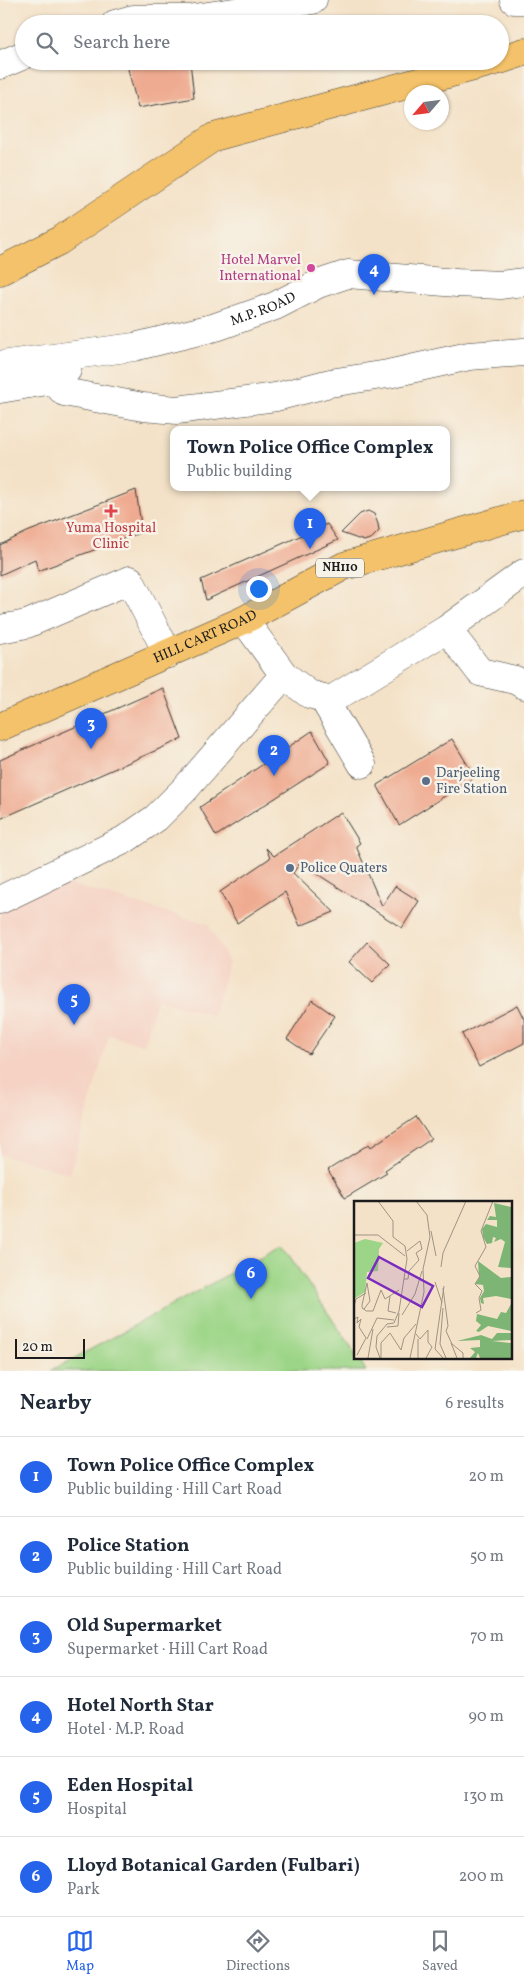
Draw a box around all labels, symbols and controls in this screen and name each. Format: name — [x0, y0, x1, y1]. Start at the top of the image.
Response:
search box — [15, 15, 509, 70]
icon: search — [33, 29, 61, 57]
text: Search here — [73, 30, 170, 56]
north arrow — [404, 85, 449, 130]
place label: Hotel Marvel International — [219, 251, 301, 286]
pin: 4 — [358, 254, 390, 295]
marker: Hotel Marvel International — [305, 262, 317, 274]
street label: M.P. ROAD — [228, 287, 299, 331]
popup — [170, 426, 450, 491]
text: Town Police Office Complex — [186, 435, 434, 461]
text: Public building — [186, 461, 292, 483]
marker: Yuma Hospital Clinic — [104, 504, 118, 518]
pin: 1 — [294, 508, 326, 549]
place label: Yuma Hospital Clinic — [66, 519, 156, 554]
road number: NH110 — [316, 558, 364, 578]
your location — [246, 576, 272, 602]
street label: HILL CART ROAD — [150, 605, 260, 668]
pin: 3 — [75, 708, 107, 749]
pin: 2 — [258, 735, 290, 776]
place label: Darjeeling Fire Station — [436, 764, 507, 799]
marker: Darjeeling Fire Station — [420, 775, 432, 787]
place label: Police Quaters — [300, 859, 387, 878]
marker: Police Quaters — [284, 862, 296, 874]
pin: 5 — [58, 984, 90, 1025]
inset map — [354, 1201, 512, 1358]
pin: 6 — [235, 1258, 267, 1299]
scale bar — [15, 1336, 85, 1359]
text: 20 m — [22, 1338, 53, 1357]
text: Nearby — [20, 1389, 91, 1418]
text: 6 results — [445, 1393, 504, 1415]
text: Town Police Office Complex — [67, 1453, 314, 1479]
text: 1 — [33, 1466, 39, 1488]
text: 20 m — [469, 1466, 504, 1488]
text: Public building · Hill Cart Road — [67, 1479, 282, 1501]
text: Police Station — [67, 1533, 190, 1559]
text: 2 — [32, 1546, 40, 1568]
text: 50 m — [470, 1546, 504, 1568]
text: Public building · Hill Cart Road — [67, 1559, 282, 1581]
text: Old Supermarket — [67, 1613, 222, 1639]
text: 3 — [32, 1626, 40, 1648]
text: 70 m — [470, 1626, 504, 1648]
text: Supermarket · Hill Cart Road — [67, 1639, 268, 1661]
text: Hotel North Star — [67, 1693, 214, 1719]
text: 4 — [31, 1706, 41, 1728]
text: 90 m — [468, 1706, 504, 1728]
text: Hotel · M.P. Road — [67, 1719, 184, 1741]
text: Eden Hospital — [67, 1773, 193, 1799]
text: 5 — [32, 1786, 40, 1808]
text: 130 m — [463, 1786, 504, 1808]
text: Hospital — [67, 1799, 127, 1821]
text: Lloyd Botanical Garden (Fulbari) — [67, 1853, 360, 1879]
text: 6 — [32, 1866, 40, 1888]
text: 200 m — [459, 1866, 504, 1888]
text: Park — [67, 1879, 100, 1901]
tab: Map — [66, 1927, 94, 1976]
tab: Directions — [226, 1927, 290, 1976]
tab: Saved — [422, 1927, 458, 1976]

